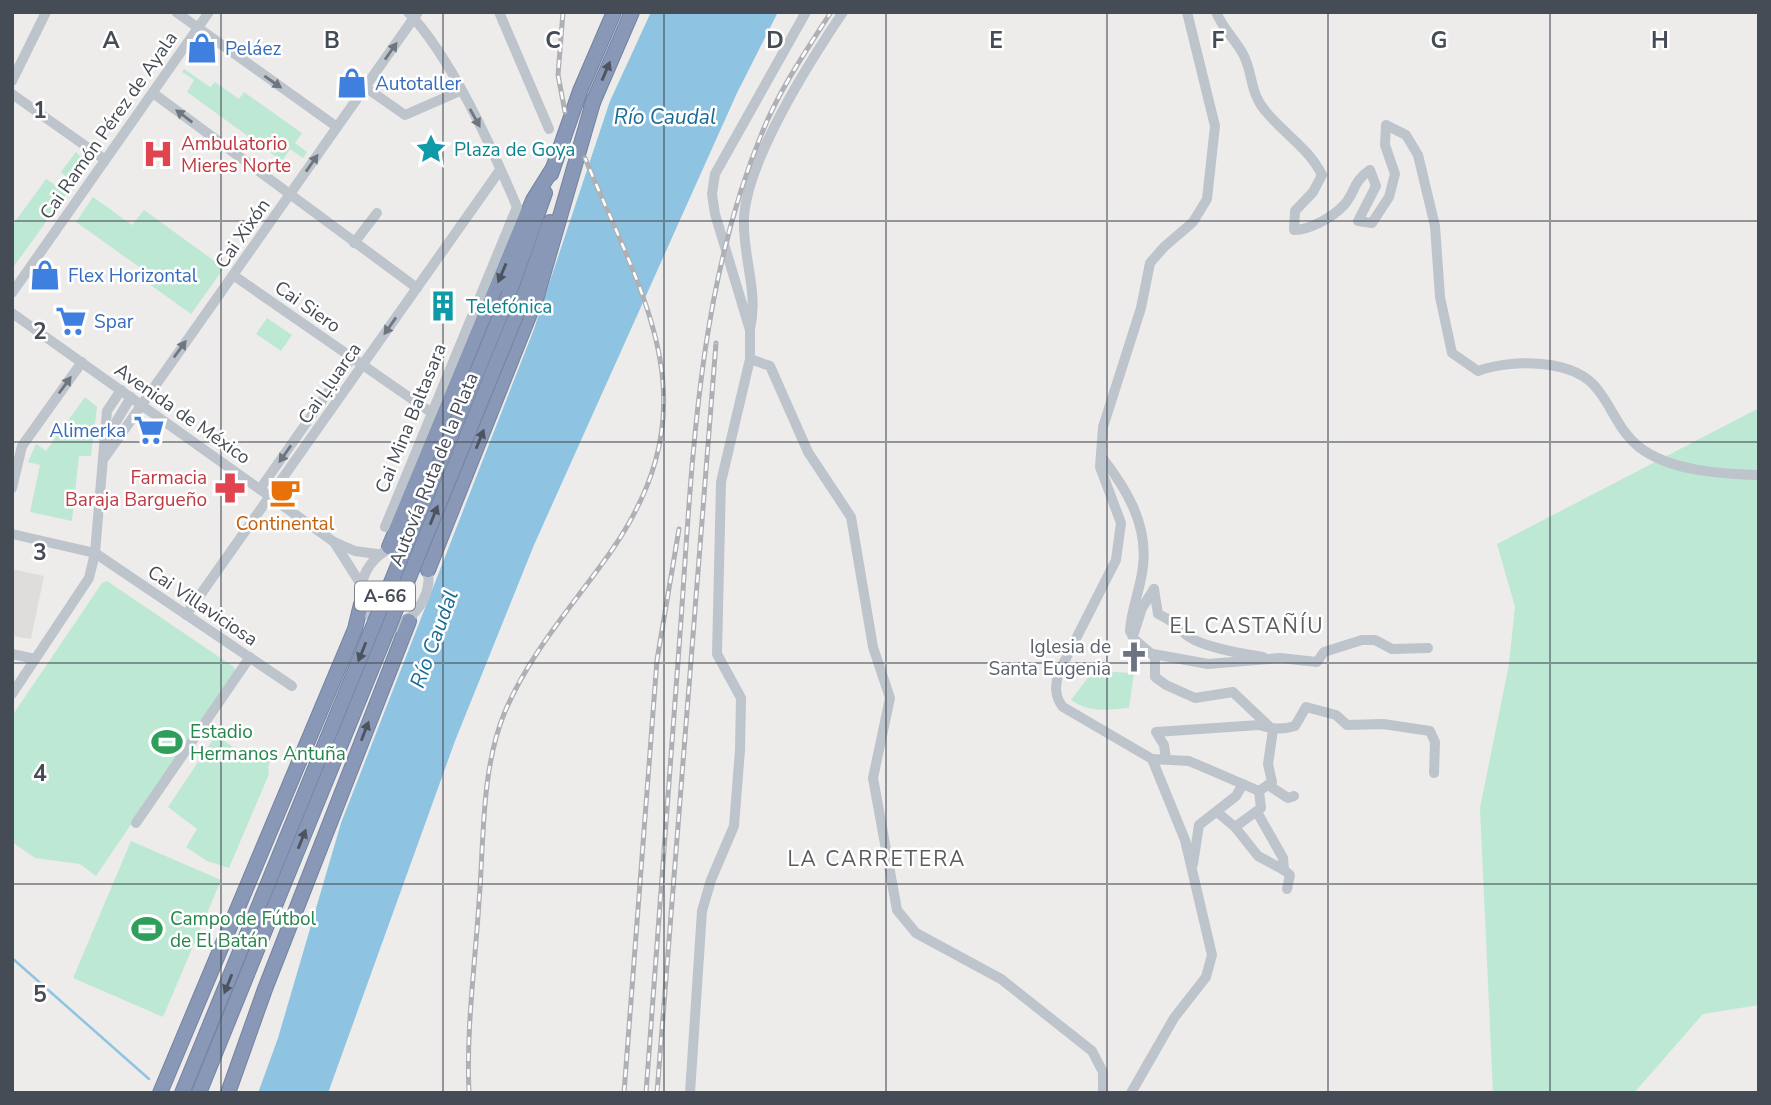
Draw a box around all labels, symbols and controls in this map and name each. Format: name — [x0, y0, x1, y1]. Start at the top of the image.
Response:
text: B — [324, 25, 340, 56]
text: C — [545, 25, 561, 56]
text: D — [766, 25, 784, 56]
text: E — [989, 25, 1003, 56]
text: F — [1212, 25, 1225, 56]
text: G — [1431, 25, 1447, 56]
text: H — [1651, 25, 1669, 56]
street label: Cai Ramón Pérez de Ayala — [34, 27, 182, 223]
shop icon: Peláez — [185, 31, 219, 65]
place label: Peláez — [225, 36, 281, 62]
one-way arrow — [384, 42, 398, 60]
one-way arrow — [600, 61, 612, 81]
shop icon: Autotaller — [335, 66, 369, 100]
place label: Autotaller — [375, 71, 462, 97]
one-way arrow — [264, 75, 282, 89]
text: 1 — [33, 95, 47, 126]
water label: Río Caudal — [614, 103, 716, 131]
one-way arrow — [469, 108, 481, 128]
one-way arrow — [176, 109, 194, 124]
place label: Ambulatorio Mieres Norte — [181, 131, 291, 179]
place icon: Plaza de Goya — [414, 132, 448, 166]
hospital icon: Ambulatorio Mieres Norte — [141, 137, 175, 171]
place label: Plaza de Goya — [454, 137, 575, 163]
one-way arrow — [305, 154, 319, 172]
street label: Cai Xixón — [209, 193, 276, 274]
shop icon: Flex Horizontal — [28, 258, 62, 292]
place label: Flex Horizontal — [68, 263, 198, 289]
one-way arrow — [497, 263, 508, 284]
street label: Cai Siero — [269, 275, 346, 339]
building icon: Telefónica — [426, 289, 460, 323]
place label: Telefónica — [466, 294, 552, 320]
supermarket icon: Spar — [54, 304, 88, 338]
place label: Spar — [94, 309, 134, 335]
text: 2 — [33, 316, 47, 347]
one-way arrow — [383, 317, 397, 335]
street label: Cai Ḷḷuarca — [292, 338, 367, 430]
one-way arrow — [173, 340, 187, 358]
street label: Cai Mina Baltasara — [369, 340, 453, 497]
street label: Avenida de México — [109, 357, 256, 470]
street label: Autovía Ruta de la Plata — [383, 369, 485, 570]
one-way arrow — [58, 376, 72, 395]
supermarket icon: Alimerka — [132, 413, 166, 447]
place label: Alimerka — [49, 418, 126, 444]
one-way arrow — [475, 428, 486, 449]
one-way arrow — [279, 444, 292, 463]
place label: Farmacia Baraja Bargueño — [65, 465, 207, 513]
pharmacy icon: Farmacia Baraja Bargueño — [213, 471, 247, 505]
cafe icon: Continental — [268, 475, 302, 509]
one-way arrow — [429, 505, 440, 526]
place label: Continental — [236, 511, 335, 537]
text: 3 — [33, 537, 47, 568]
street label: Cai Villaviciosa — [142, 559, 263, 652]
road number: A-66 — [355, 582, 415, 610]
water label: Río Caudal — [403, 586, 465, 692]
district label: EL CASTAÑÍU — [1169, 612, 1325, 640]
place label: Iglesia de Santa Eugenia — [989, 634, 1111, 682]
church icon: Iglesia de Santa Eugenia — [1117, 640, 1151, 674]
one-way arrow — [357, 642, 368, 663]
place label: Estadio Hermanos Antuña — [190, 719, 346, 767]
one-way arrow — [359, 720, 370, 741]
sports icon: Estadio Hermanos Antuña — [150, 725, 184, 759]
text: 4 — [33, 758, 47, 789]
one-way arrow — [297, 829, 308, 850]
district label: LA CARRETERA — [788, 845, 966, 873]
place label: Campo de Fútbol de El Batán — [170, 906, 317, 954]
sports icon: Campo de Fútbol de El Batán — [130, 912, 164, 946]
one-way arrow — [222, 973, 233, 994]
text: 5 — [33, 979, 47, 1010]

